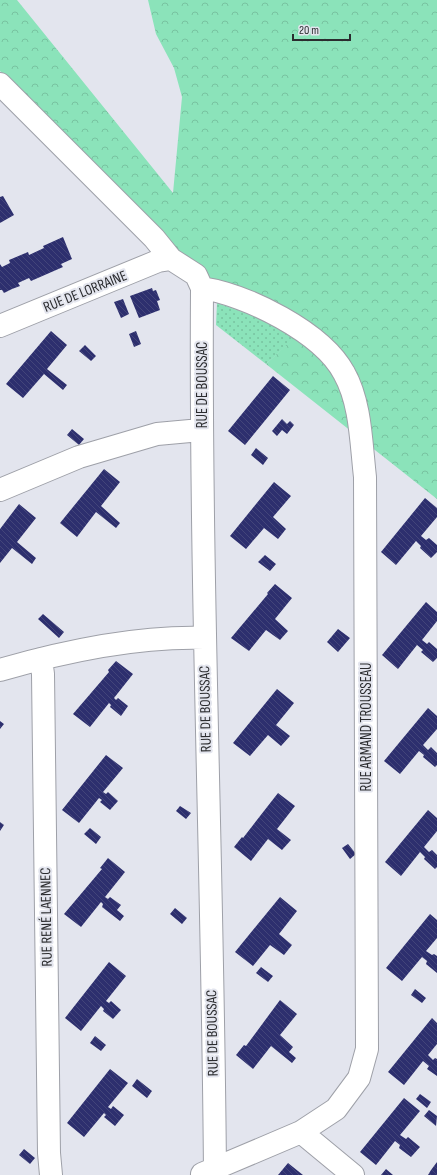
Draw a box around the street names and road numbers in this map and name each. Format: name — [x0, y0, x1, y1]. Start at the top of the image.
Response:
street label: RUE DE LORRAINE — [41, 266, 130, 317]
street label: RUE DE BOUSSAC — [193, 342, 212, 428]
street label: RUE ARMAND TROUSSEAU — [357, 662, 376, 792]
street label: RUE DE BOUSSAC — [195, 666, 216, 752]
street label: RUE RENÉ LAENNEC — [36, 867, 57, 967]
street label: RUE DE BOUSSAC — [202, 990, 223, 1076]

